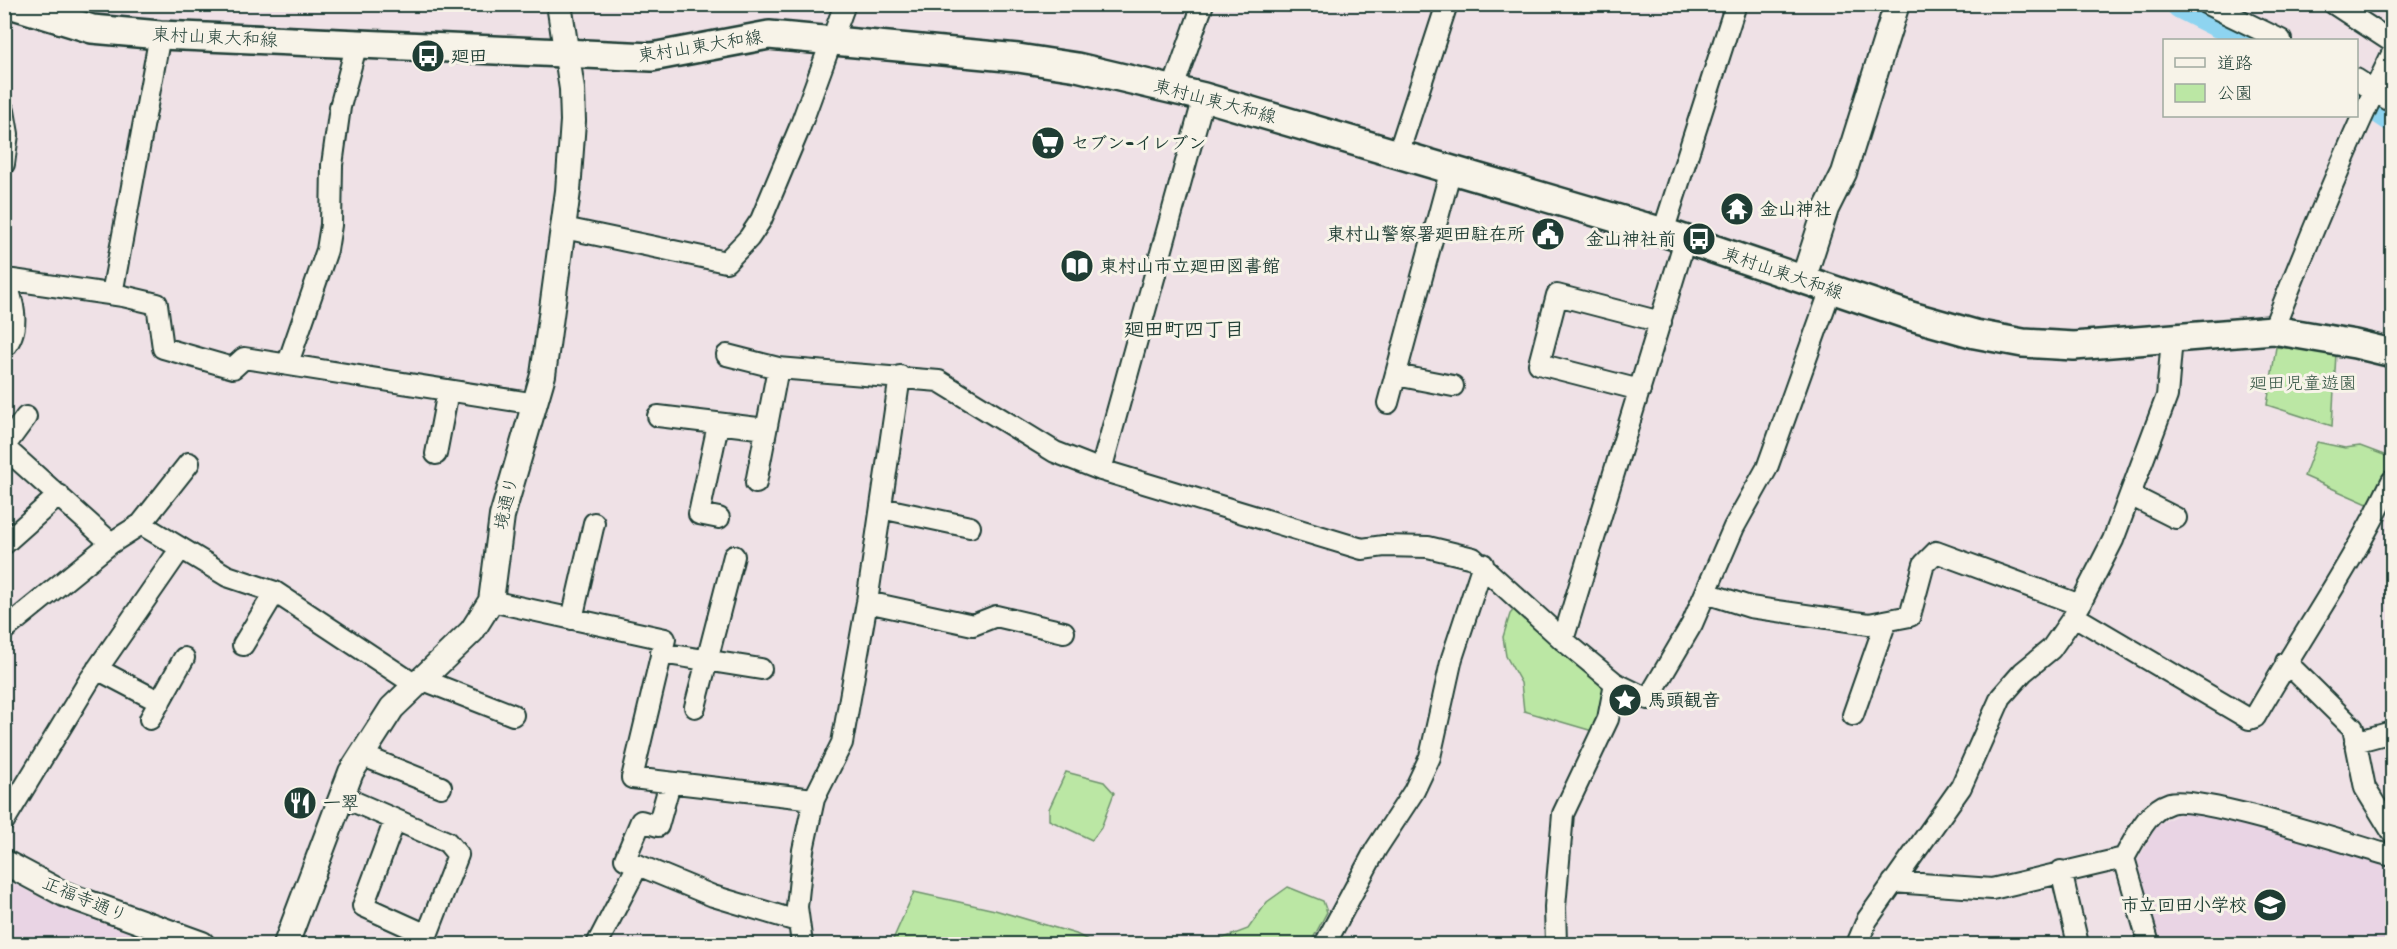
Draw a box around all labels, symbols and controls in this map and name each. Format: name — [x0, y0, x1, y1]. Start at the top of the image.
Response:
street label: 東村山東大和線 — [151, 22, 279, 52]
street label: 東村山東大和線 — [636, 24, 764, 68]
bus stop icon: 廻田 — [410, 38, 446, 74]
legend — [2163, 39, 2358, 117]
place label: 廻田 — [451, 44, 487, 68]
text: 道路 — [2217, 51, 2253, 75]
street label: 東村山東大和線 — [1151, 73, 1279, 129]
text: 公園 — [2217, 81, 2253, 105]
supermarket icon: セブン-イレブン — [1030, 125, 1066, 161]
place label: セブン-イレブン — [1071, 131, 1206, 155]
temple icon: 金山神社 — [1719, 191, 1755, 227]
place label: 金山神社 — [1760, 197, 1832, 221]
public building icon: 東村山警察署廻田駐在所 — [1530, 216, 1566, 252]
bus stop icon: 金山神社前 — [1681, 221, 1717, 257]
place label: 東村山警察署廻田駐在所 — [1327, 222, 1525, 246]
place label: 金山神社前 — [1586, 227, 1676, 251]
street label: 東村山東大和線 — [1720, 241, 1846, 305]
library icon: 東村山市立廻田図書館 — [1059, 248, 1095, 284]
place label: 東村山市立廻田図書館 — [1100, 254, 1280, 278]
district label: 廻田町四丁目 — [1124, 316, 1244, 342]
park label: 廻田児童遊園 — [2249, 371, 2357, 395]
street label: 境通り — [488, 474, 524, 532]
place icon: 馬頭観音 — [1607, 682, 1643, 718]
place label: 馬頭観音 — [1648, 688, 1720, 712]
restaurant icon: 一翠 — [282, 785, 318, 821]
place label: 一翠 — [323, 791, 359, 815]
street label: 正福寺通り — [39, 870, 131, 928]
school or university icon: 市立回田小学校 — [2252, 887, 2288, 923]
place label: 市立回田小学校 — [2121, 893, 2247, 917]

